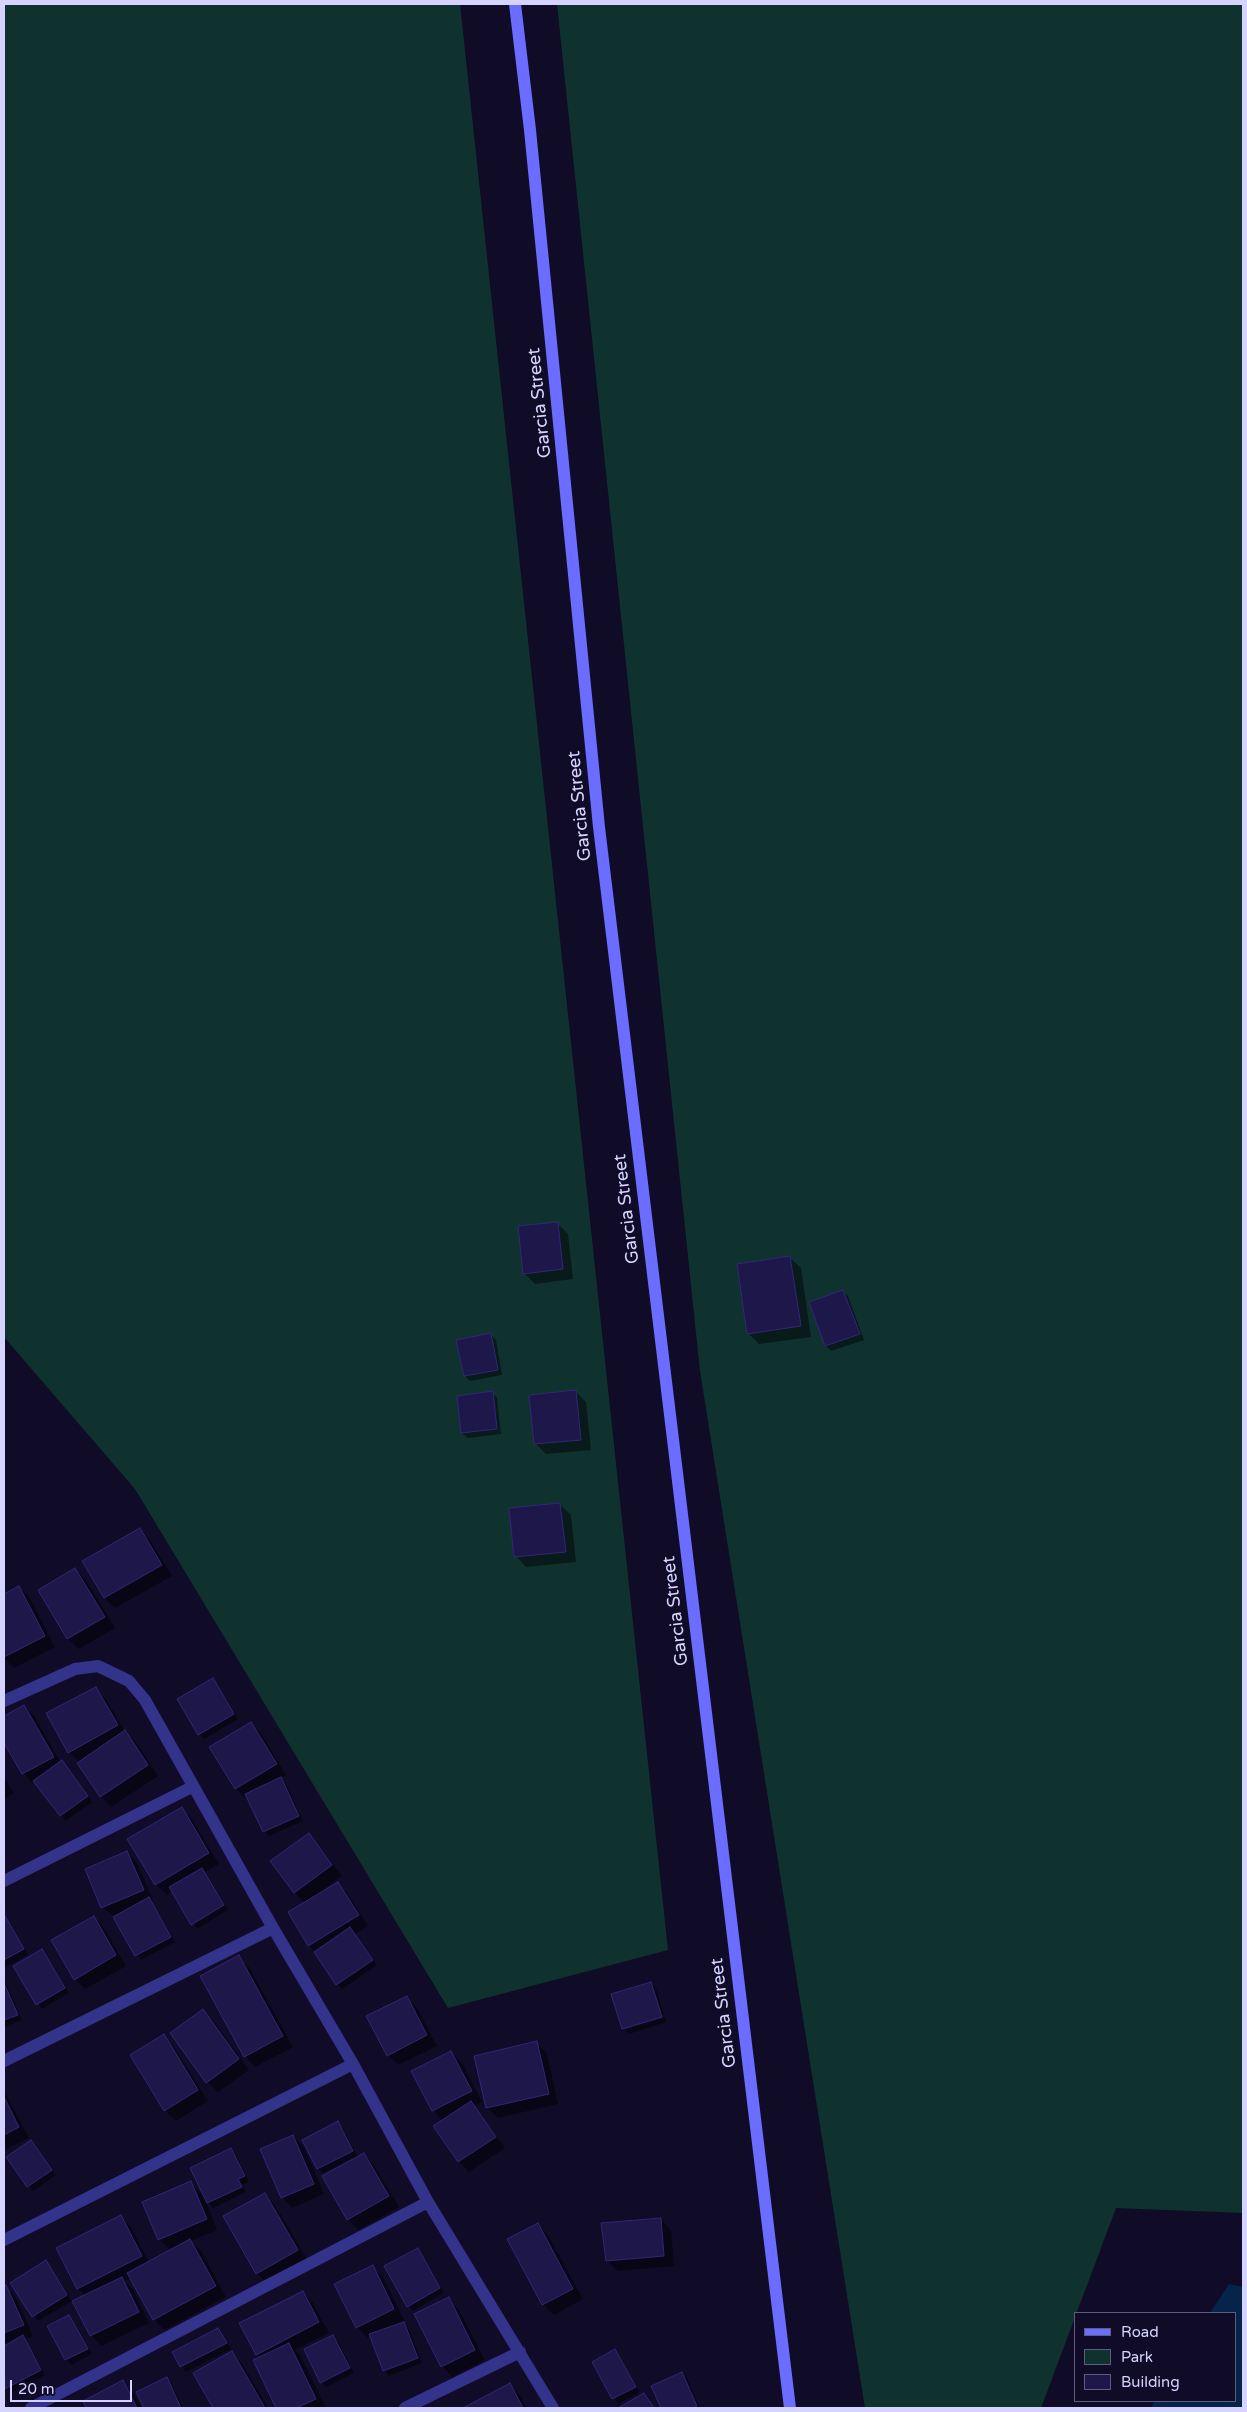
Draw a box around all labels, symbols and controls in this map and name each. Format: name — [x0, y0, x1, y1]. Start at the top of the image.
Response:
street label: Garcia Street — [523, 347, 557, 459]
street label: Garcia Street — [563, 750, 597, 862]
street label: Garcia Street — [610, 1153, 644, 1265]
street label: Garcia Street — [659, 1555, 693, 1667]
street label: Garcia Street — [707, 1957, 741, 2069]
legend — [1074, 2312, 1237, 2402]
text: Road — [1121, 2323, 1159, 2341]
text: Park — [1121, 2348, 1153, 2366]
scale bar — [12, 2370, 135, 2402]
text: Building — [1121, 2373, 1180, 2391]
text: 20 m — [18, 2380, 55, 2398]

